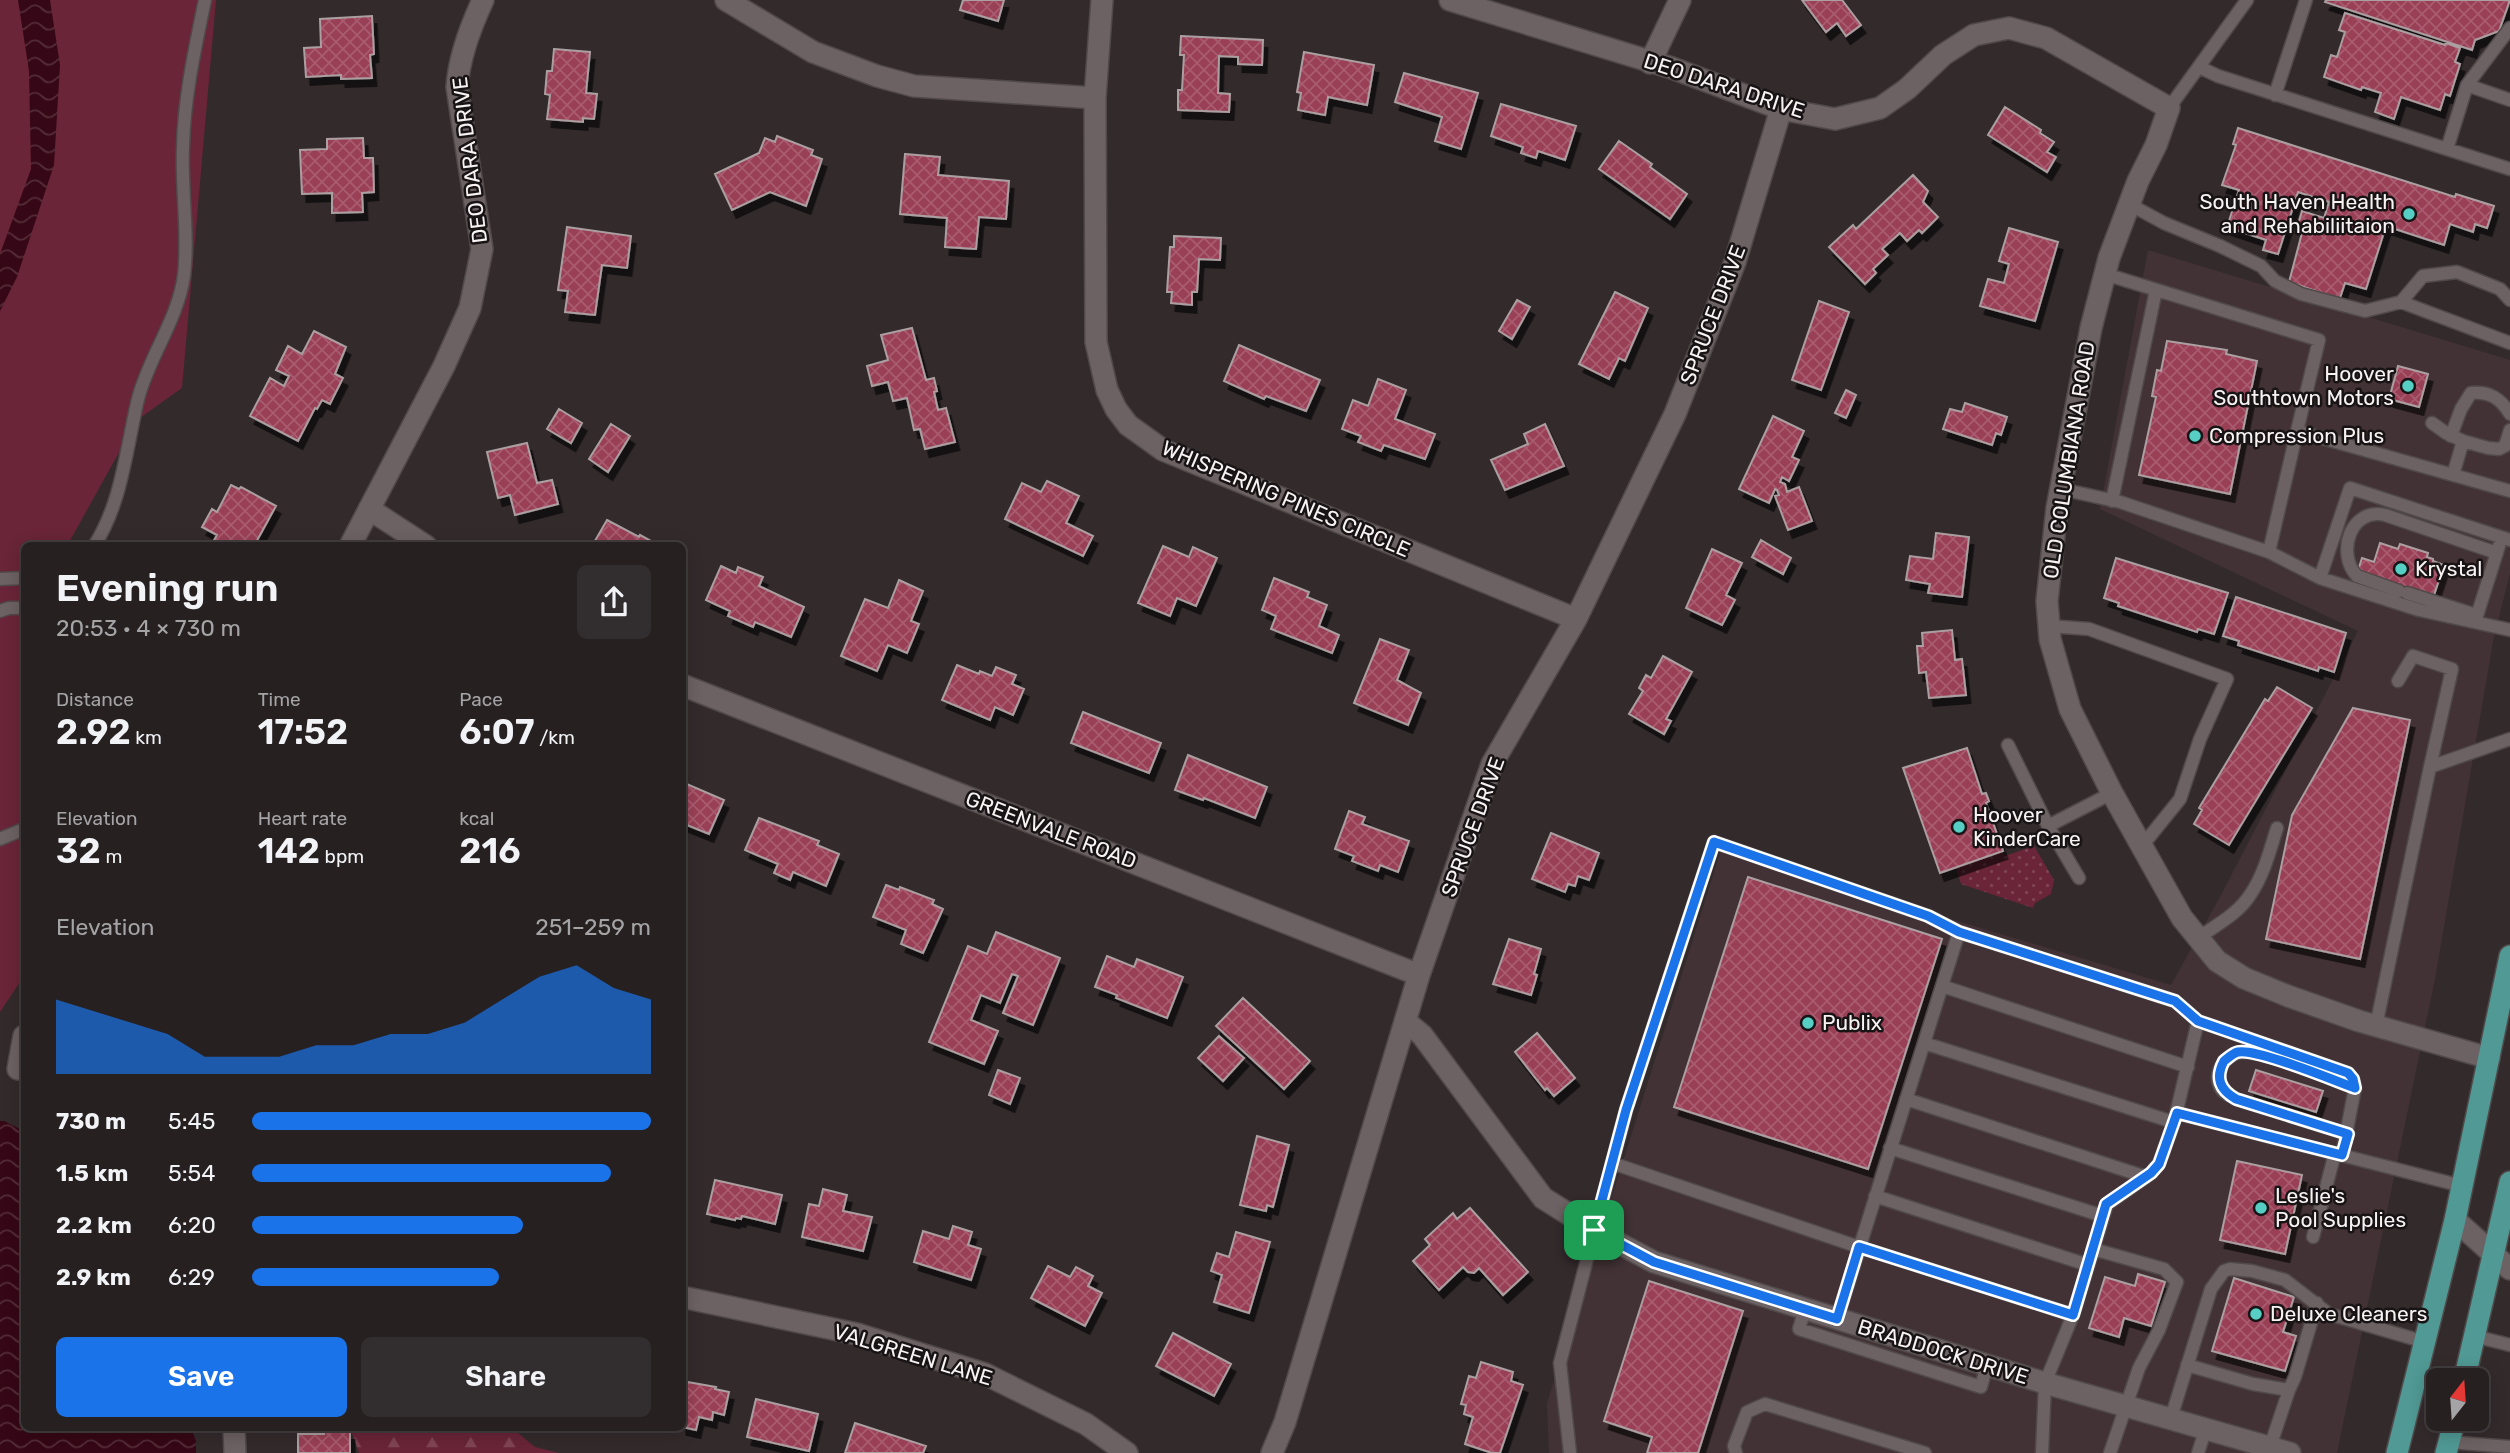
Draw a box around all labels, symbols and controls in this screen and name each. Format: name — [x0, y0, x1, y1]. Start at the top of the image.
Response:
street label: DEO DARA DRIVE — [1641, 48, 1808, 123]
street label: DEO DARA DRIVE — [447, 75, 492, 245]
place label: South Haven Health and Rehabiliitaion — [2199, 189, 2395, 238]
marker: South Haven Health and Rehabiliitaion — [2401, 206, 2417, 222]
street label: SPRUCE DRIVE — [1674, 242, 1751, 388]
street label: OLD COLUMBIANA ROAD — [2037, 339, 2100, 580]
place label: Hoover Southtown Motors — [2213, 361, 2394, 410]
marker: Hoover Southtown Motors — [2400, 378, 2416, 394]
place label: Compression Plus — [2209, 423, 2384, 448]
marker: Compression Plus — [2187, 428, 2203, 444]
street label: WHISPERING PINES CIRCLE — [1158, 435, 1414, 562]
place label: Krystal — [2415, 556, 2482, 581]
marker: Krystal — [2393, 561, 2409, 577]
text: Evening run — [56, 565, 279, 611]
button: share — [577, 565, 651, 639]
text: 20:53 · 4 × 730 m — [56, 614, 241, 642]
text: Distance — [56, 688, 134, 711]
text: Time — [258, 688, 301, 711]
text: Pace — [459, 688, 503, 711]
text: 2.92 — [56, 711, 131, 753]
text: 17:52 — [258, 711, 348, 753]
text: 6:07 — [459, 711, 534, 753]
text: km — [131, 726, 162, 749]
text: /km — [534, 726, 575, 749]
street label: SPRUCE DRIVE — [1436, 753, 1509, 900]
street label: GREENVALE ROAD — [962, 785, 1140, 874]
place label: Hoover KinderCare — [1973, 802, 2081, 851]
text: Elevation — [56, 807, 137, 830]
text: Heart rate — [258, 807, 347, 830]
text: kcal — [459, 807, 494, 830]
marker: Hoover KinderCare — [1951, 819, 1967, 835]
text: 32 — [56, 830, 101, 872]
text: 142 — [258, 830, 320, 872]
text: 216 — [459, 830, 521, 872]
text: m — [101, 845, 122, 868]
text: bpm — [320, 845, 364, 868]
text: Elevation — [56, 913, 155, 941]
text: 251–259 m — [535, 913, 651, 941]
place label: Publix — [1822, 1010, 1882, 1035]
marker: Publix — [1800, 1015, 1816, 1031]
text: 730 m — [56, 1107, 126, 1135]
text: 5:45 — [168, 1107, 216, 1135]
text: 1.5 km — [56, 1159, 128, 1187]
text: 5:54 — [168, 1159, 216, 1187]
place label: Leslie's Pool Supplies — [2275, 1183, 2406, 1232]
pin — [1564, 1200, 1624, 1260]
marker: Leslie's Pool Supplies — [2253, 1200, 2269, 1216]
text: 2.2 km — [56, 1211, 132, 1239]
text: 6:20 — [168, 1211, 216, 1239]
icon: arrive — [1575, 1211, 1613, 1249]
text: 2.9 km — [56, 1263, 131, 1291]
text: 6:29 — [168, 1263, 215, 1291]
place label: Deluxe Cleaners — [2270, 1301, 2428, 1326]
marker: Deluxe Cleaners — [2248, 1306, 2264, 1322]
street label: BRADDOCK DRIVE — [1855, 1314, 2031, 1389]
street label: VALGREEN LANE — [831, 1318, 996, 1391]
button: Save — [56, 1337, 347, 1417]
button: Share — [361, 1337, 651, 1417]
north arrow — [2426, 1368, 2488, 1432]
map controls — [2426, 1368, 2489, 1431]

